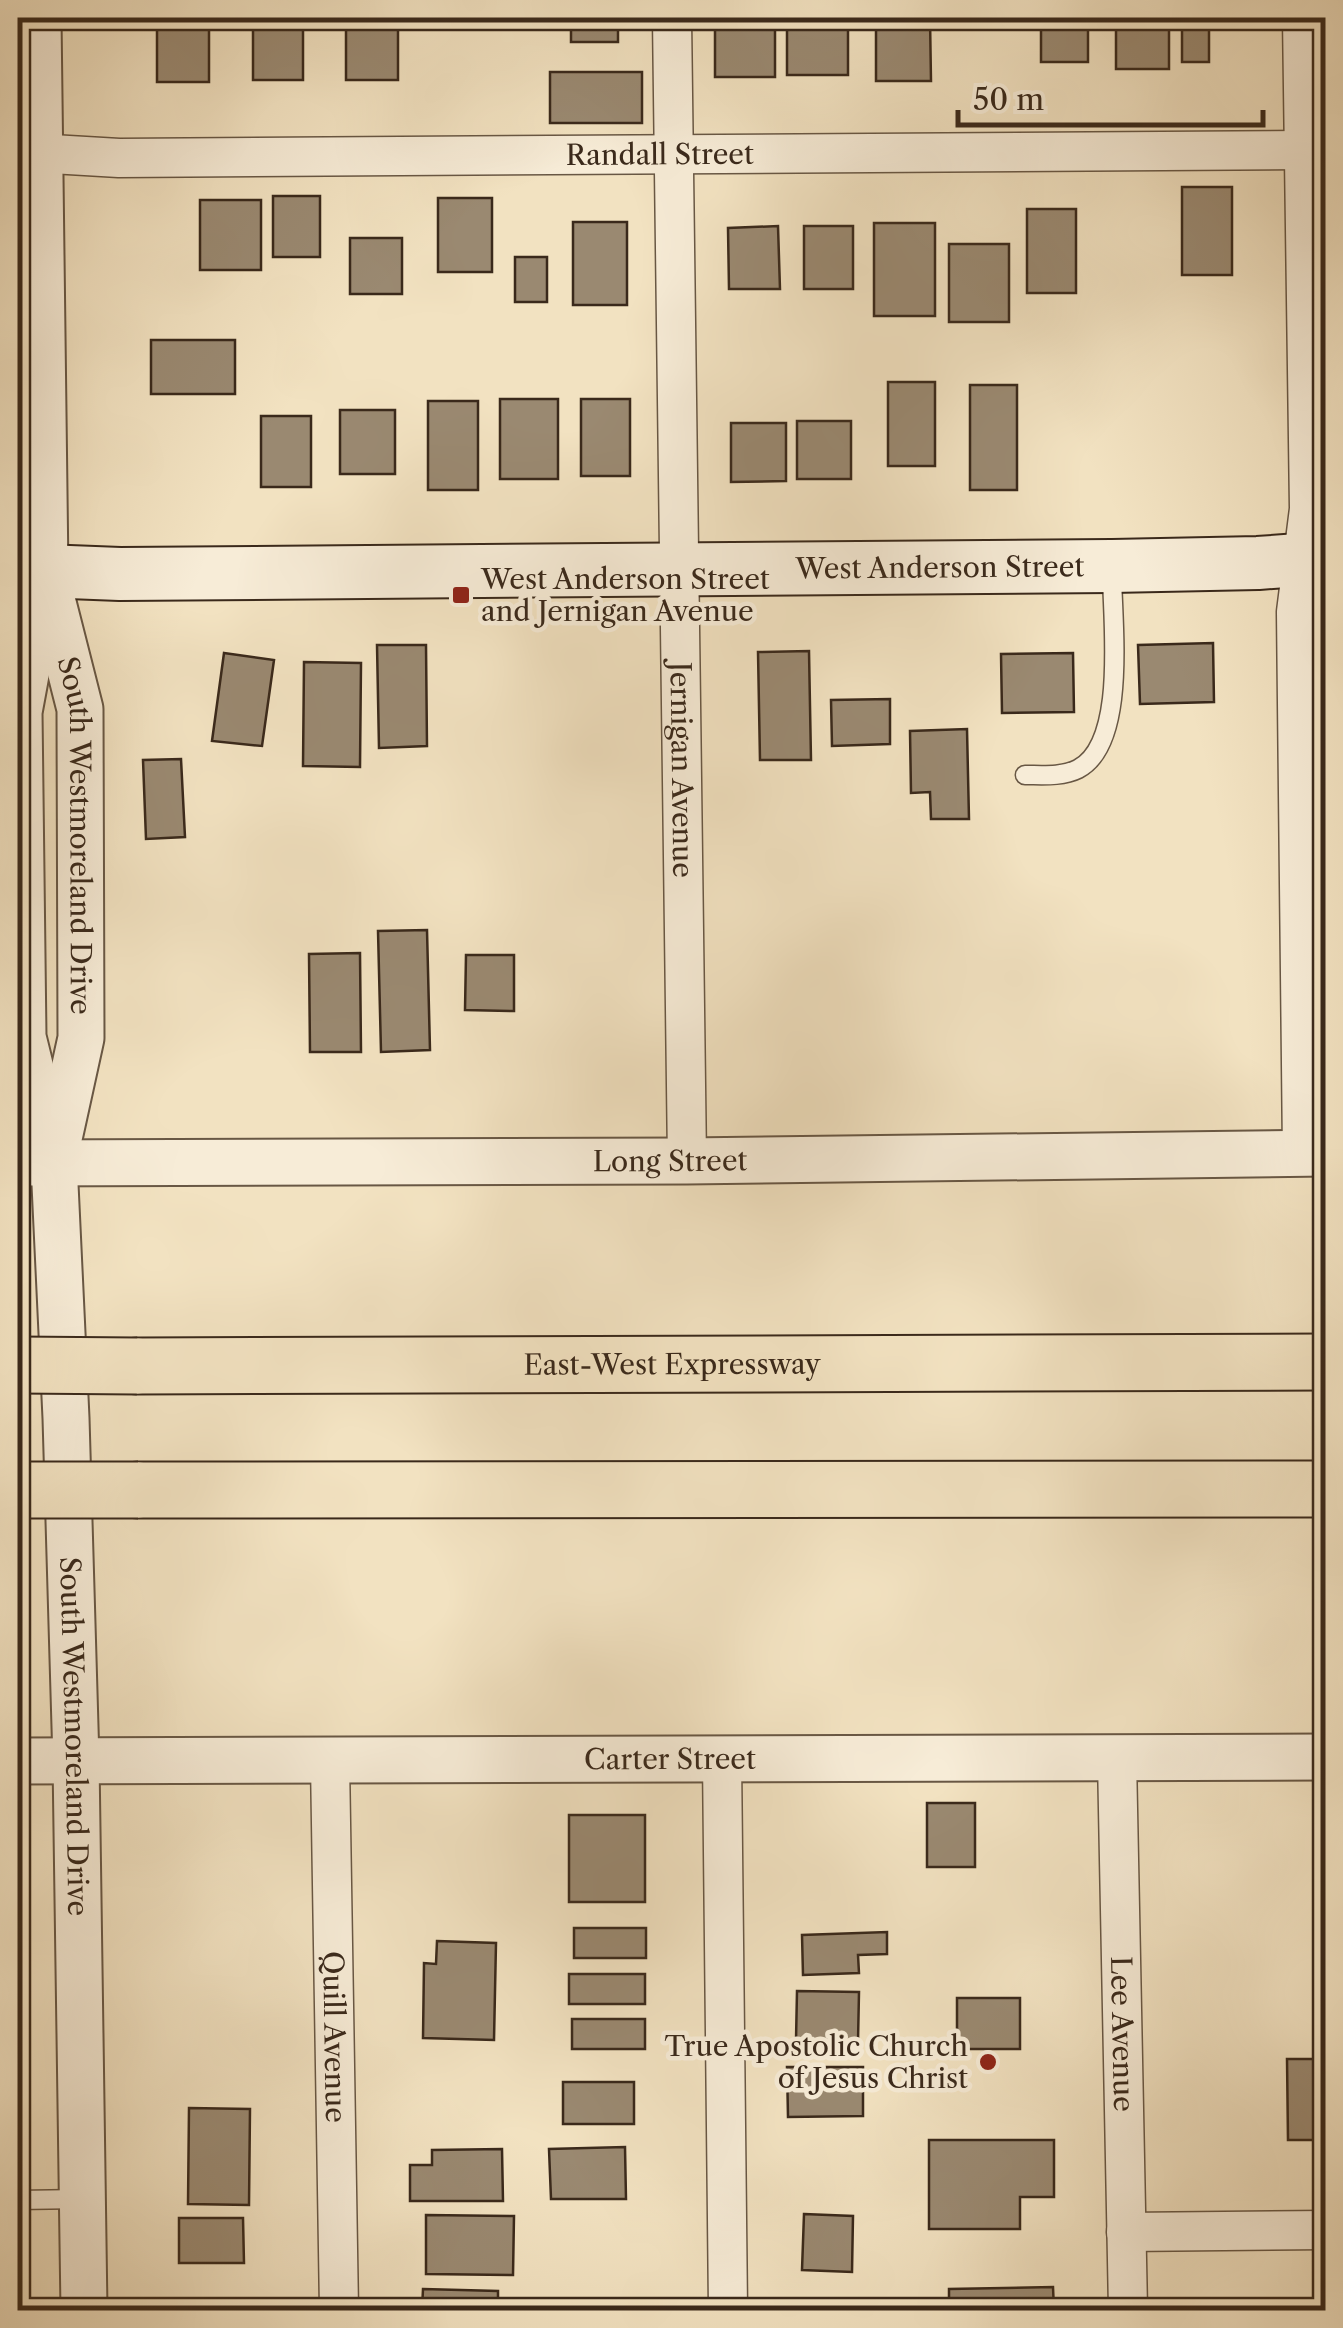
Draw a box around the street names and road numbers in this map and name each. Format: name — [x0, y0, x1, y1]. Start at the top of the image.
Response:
street label: Randall Street — [566, 137, 754, 172]
street label: West Anderson Street — [794, 549, 1085, 586]
street label: South Westmoreland Drive — [50, 653, 98, 1015]
street label: Jernigan Avenue — [663, 658, 700, 878]
street label: Long Street — [593, 1143, 748, 1178]
street label: East-West Expressway — [523, 1347, 821, 1382]
street label: South Westmoreland Drive — [53, 1556, 95, 1916]
street label: Carter Street — [584, 1742, 756, 1776]
street label: Quill Avenue — [316, 1951, 353, 2123]
street label: Lee Avenue — [1104, 1956, 1141, 2112]

